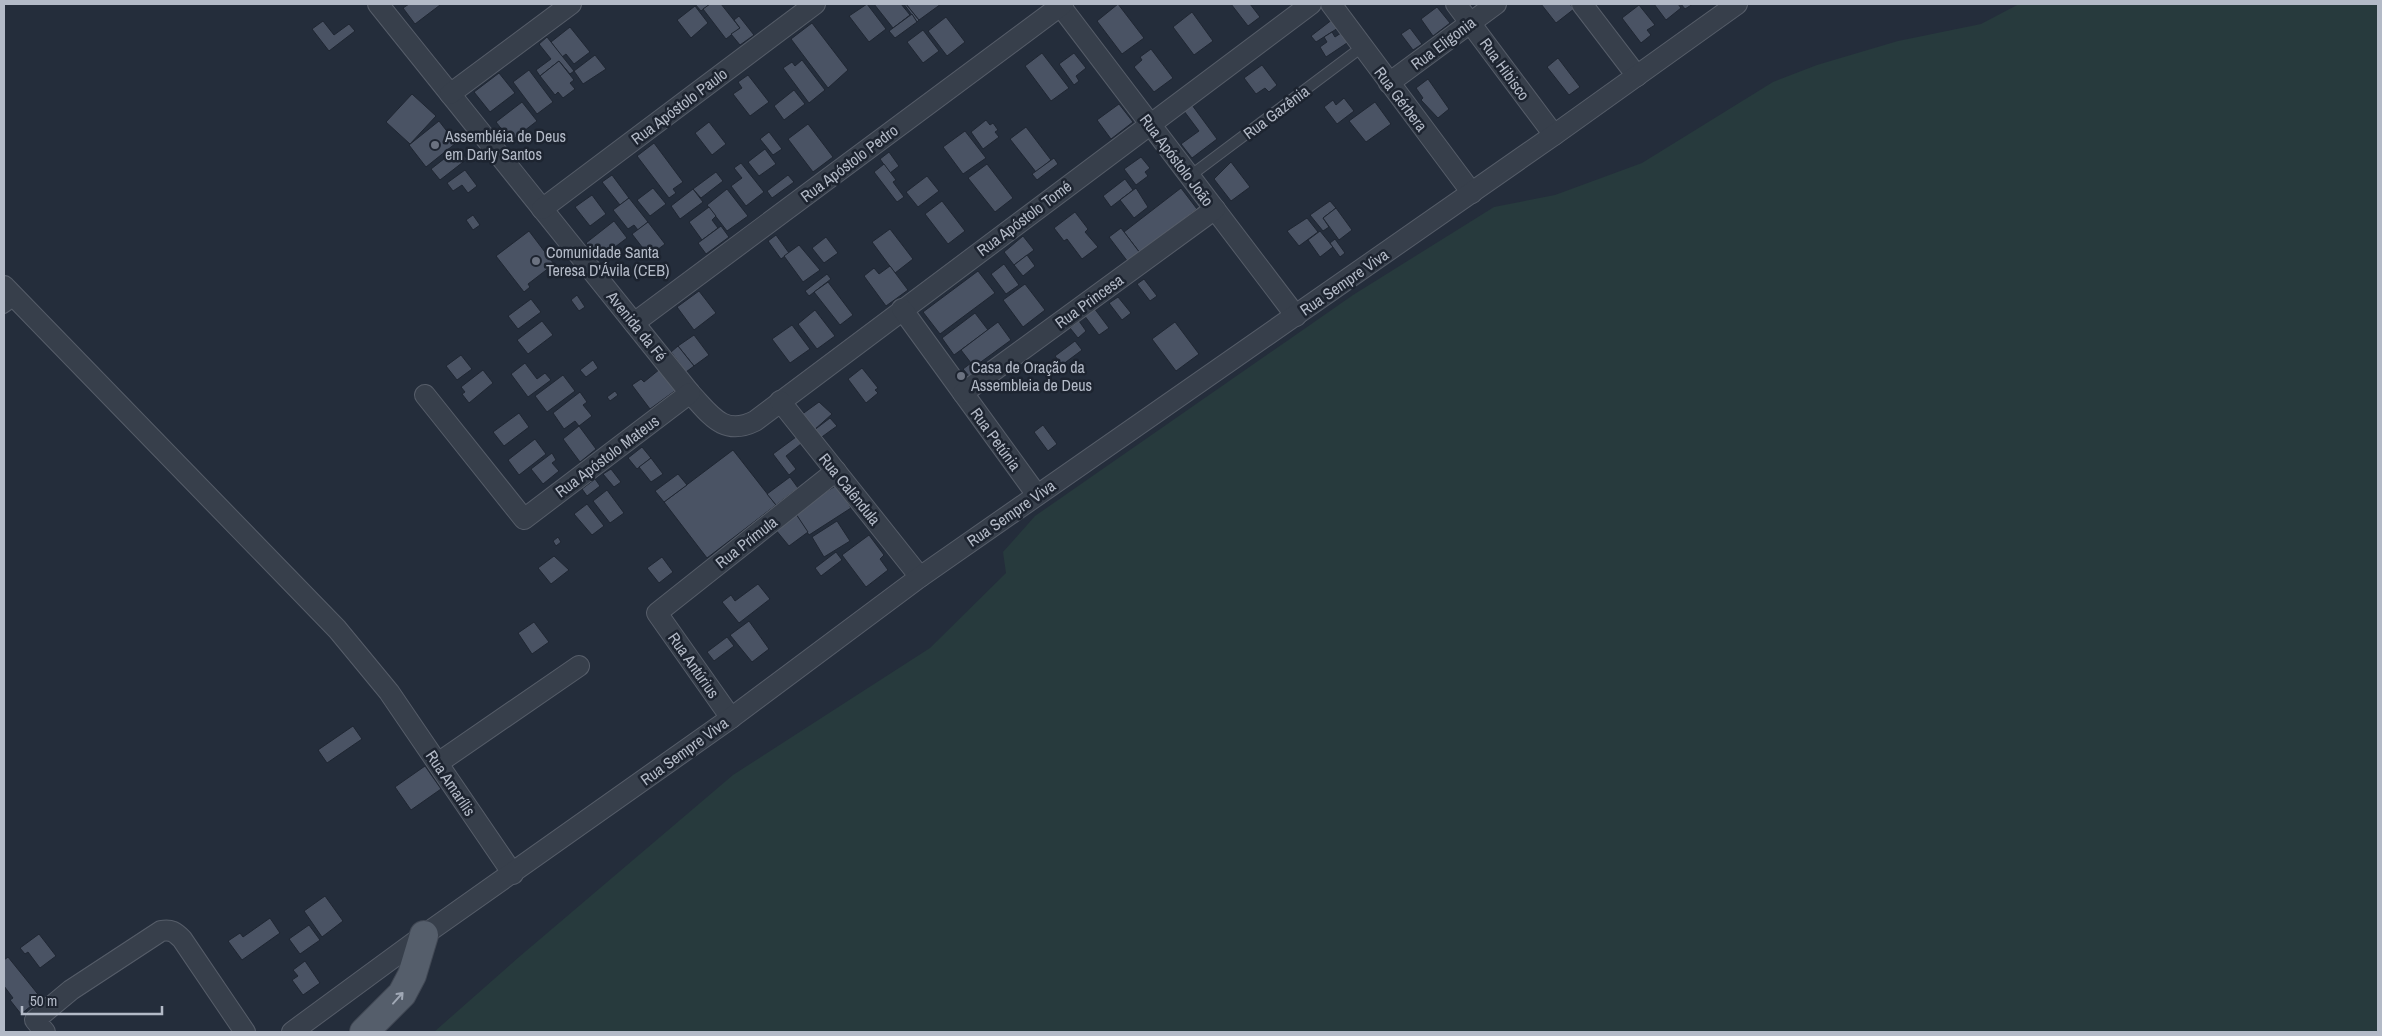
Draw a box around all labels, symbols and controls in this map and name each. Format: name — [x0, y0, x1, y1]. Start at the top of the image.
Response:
street label: Rua Eligonia — [1406, 11, 1480, 75]
street label: Rua Hibisco — [1475, 33, 1535, 105]
street label: Rua Gérbera — [1369, 62, 1433, 136]
street label: Rua Apóstolo Paulo — [626, 63, 732, 149]
street label: Rua Gazênia — [1239, 80, 1314, 144]
street label: Rua Apóstolo João — [1135, 109, 1219, 211]
street label: Rua Apóstolo Pedro — [796, 119, 902, 207]
place label: Assembléia de Deus em Darly Santos — [444, 125, 566, 165]
marker: Assembléia de Deus em Darly Santos — [429, 139, 441, 151]
street label: Rua Apóstolo Tomé — [972, 175, 1076, 261]
place label: Comunidade Santa Teresa D'Ávila (CEB) — [546, 241, 669, 281]
street label: Rua Sempre Viva — [1295, 243, 1393, 321]
marker: Comunidade Santa Teresa D'Ávila (CEB) — [530, 255, 542, 267]
street label: Rua Princesa — [1050, 268, 1128, 333]
street label: Avenida da Fé — [601, 285, 672, 366]
place label: Casa de Oração da Assembleia de Deus — [970, 356, 1092, 396]
marker: Casa de Oração da Assembleia de Deus — [955, 370, 967, 382]
street label: Rua Petúnia — [966, 403, 1027, 476]
street label: Rua Apóstolo Mateus — [551, 410, 663, 502]
street label: Rua Calêndula — [814, 448, 886, 530]
street label: Rua Sempre Viva — [962, 474, 1060, 552]
street label: Rua Prímula — [710, 510, 782, 573]
street label: Rua Antúrius — [663, 628, 725, 702]
street label: Rua Sempre Viva — [636, 711, 733, 790]
street label: Rua Amarílis — [421, 746, 481, 820]
scale bar — [22, 984, 162, 1016]
text: 50 m — [30, 990, 57, 1011]
one-way arrow — [392, 991, 404, 1004]

